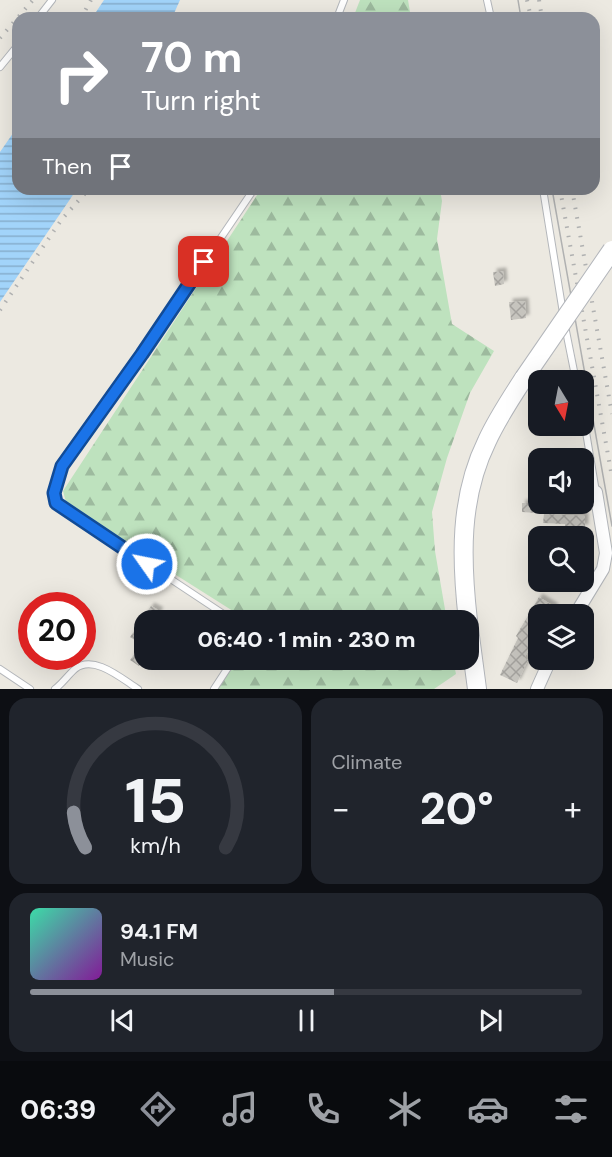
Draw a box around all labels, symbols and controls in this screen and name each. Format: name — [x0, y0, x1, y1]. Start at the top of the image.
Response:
text: 70 m — [141, 30, 242, 85]
icon: right — [42, 36, 120, 114]
text: Turn right — [141, 83, 261, 118]
icon: arrive — [104, 150, 137, 183]
text: Then — [42, 152, 92, 181]
pin — [178, 236, 229, 287]
icon: arrive — [187, 245, 220, 278]
north arrow — [528, 370, 594, 436]
map controls — [528, 370, 594, 670]
button: sound — [528, 448, 594, 514]
button: search — [528, 526, 594, 592]
position arrow — [115, 532, 179, 596]
speed limit sign: 20 — [18, 592, 96, 670]
button: layers — [528, 604, 594, 670]
text: 06:40 · 1 min · 230 m — [197, 625, 416, 654]
text: Climate — [332, 749, 402, 775]
text: 15 — [124, 760, 186, 841]
text: 20° — [420, 779, 494, 838]
text: − — [332, 787, 350, 830]
text: + — [564, 787, 582, 830]
text: km/h — [130, 832, 181, 860]
text: 94.1 FM — [120, 917, 198, 946]
text: Music — [120, 946, 175, 972]
icon: previous — [106, 1004, 139, 1037]
icon: pause — [290, 1004, 323, 1037]
icon: next — [474, 1004, 507, 1037]
icon: directions — [137, 1088, 179, 1130]
icon: music — [219, 1088, 261, 1130]
icon: phone — [302, 1088, 344, 1130]
icon: climate — [384, 1088, 426, 1130]
icon: car — [467, 1088, 509, 1130]
icon: filters — [550, 1088, 592, 1130]
text: 06:39 — [20, 1092, 96, 1127]

